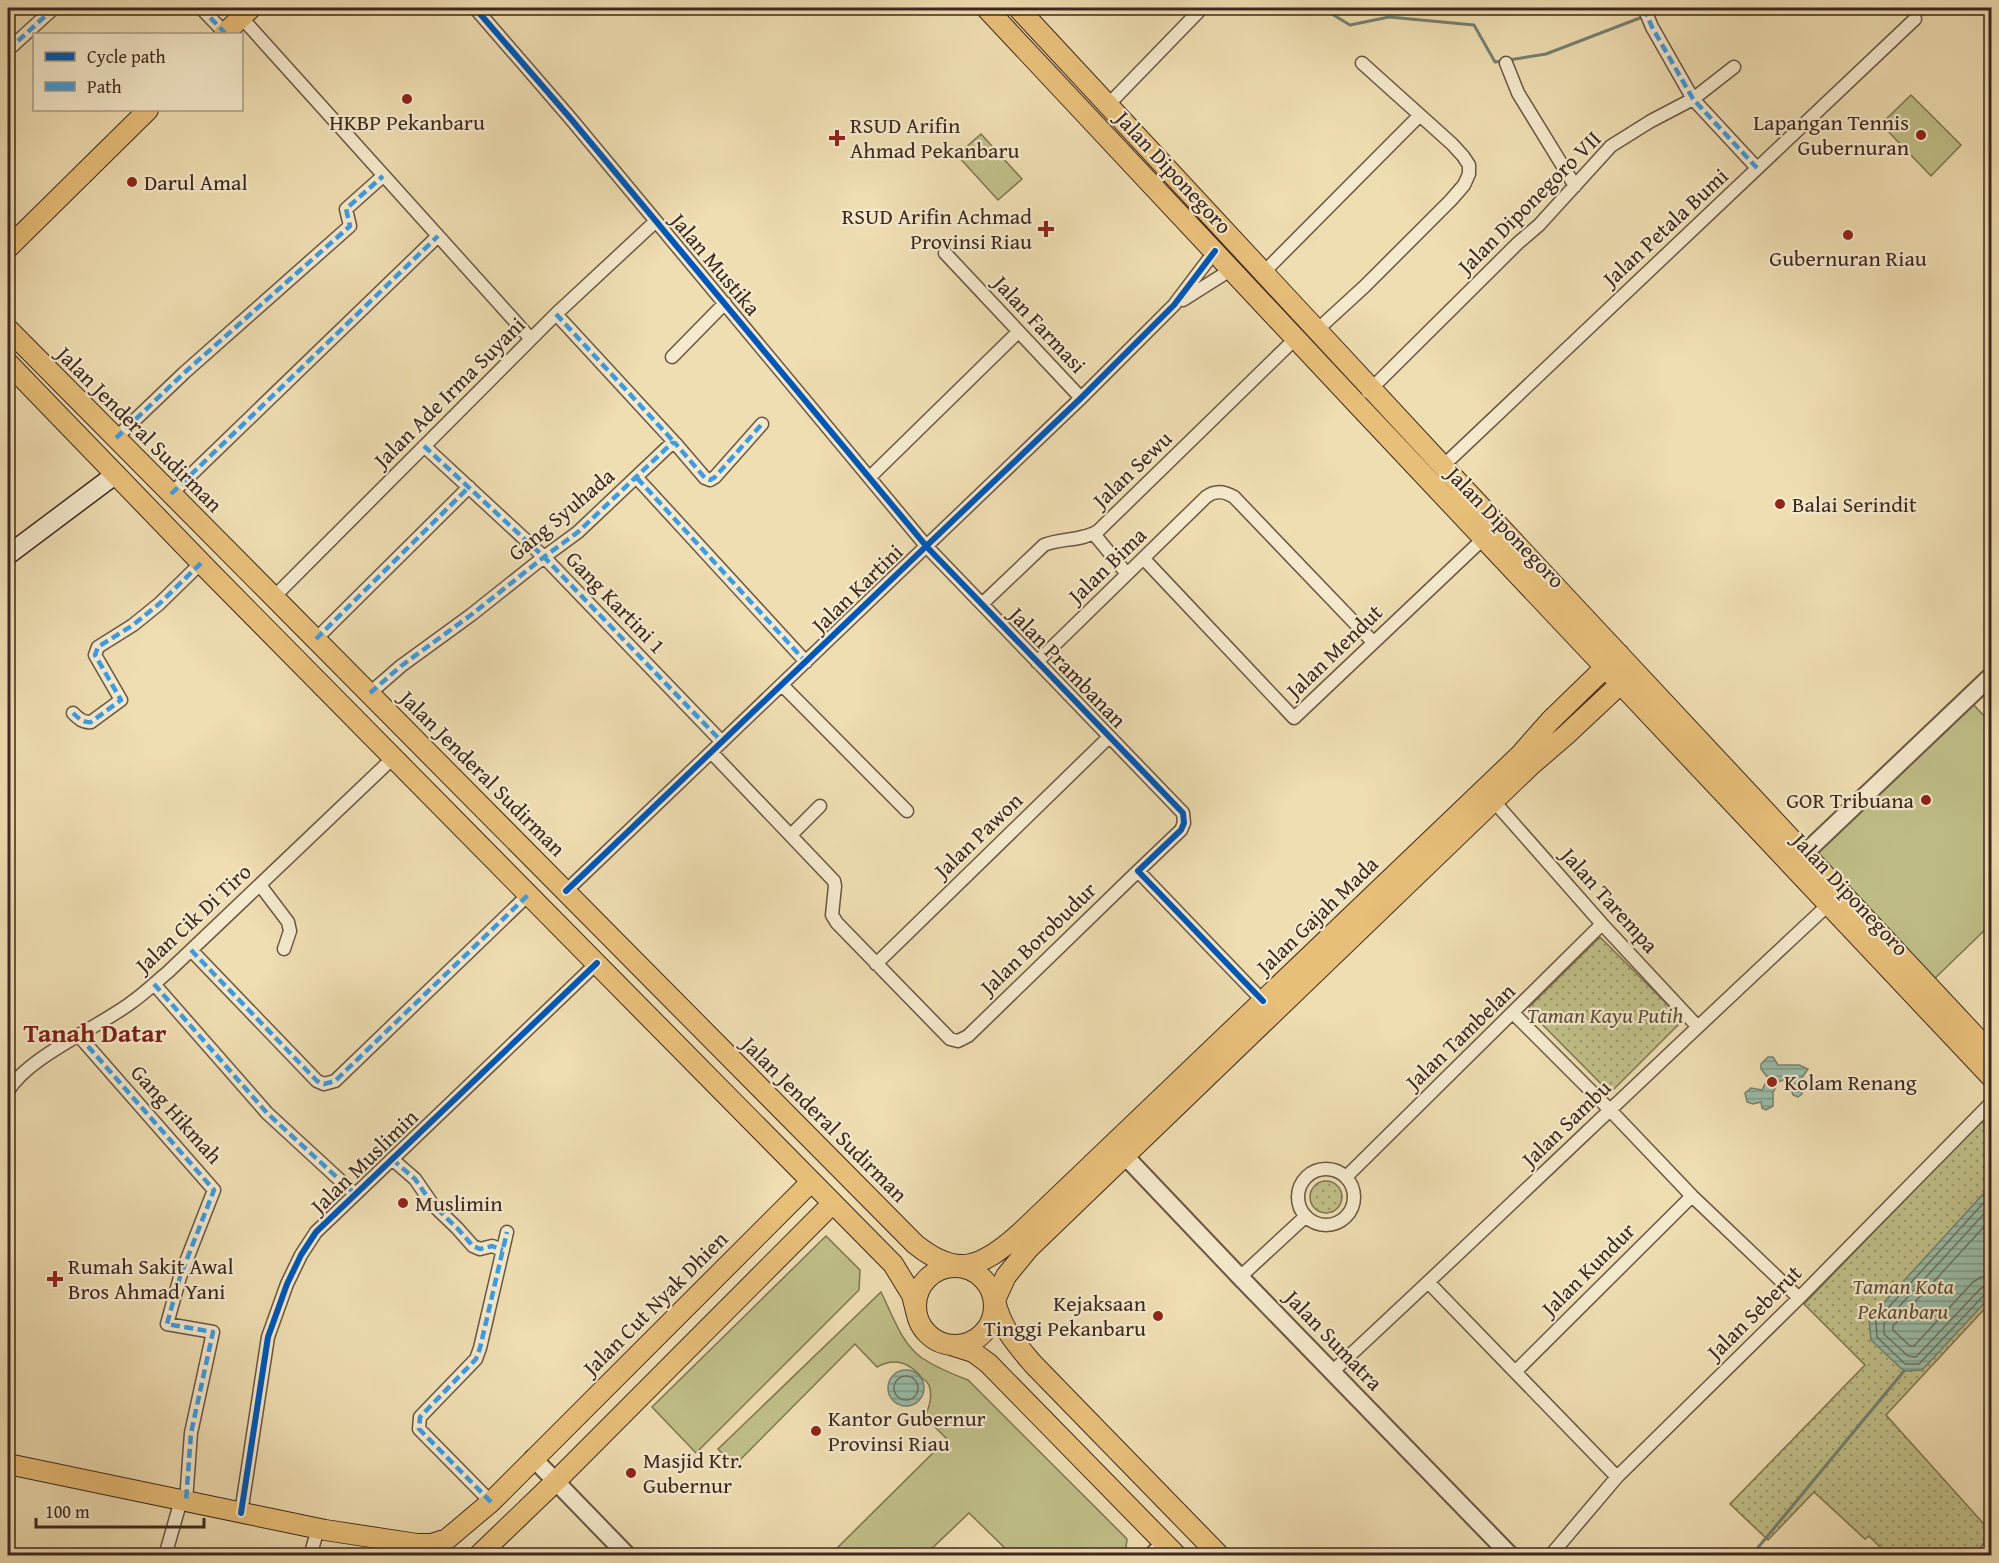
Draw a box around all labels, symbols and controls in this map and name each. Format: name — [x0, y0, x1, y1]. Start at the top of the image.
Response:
legend — [33, 33, 243, 111]
text: Cycle path — [87, 43, 166, 70]
text: Path — [87, 73, 122, 100]
marker: HKBP Pekanbaru — [400, 92, 414, 106]
street label: Jalan Diponegoro — [1106, 101, 1240, 241]
place label: HKBP Pekanbaru — [329, 106, 485, 138]
place label: Lapangan Tennis Gubernuran — [1753, 106, 1910, 163]
place label: RSUD Arifin Ahmad Pekanbaru — [850, 109, 1020, 166]
street label: Jalan Diponegoro VII — [1448, 123, 1608, 283]
marker: Lapangan Tennis Gubernuran — [1914, 128, 1928, 142]
marker: RSUD Arifin Ahmad Pekanbaru — [828, 129, 846, 147]
street label: Jalan Petala Bumi — [1593, 160, 1735, 296]
place label: Darul Amal — [144, 166, 248, 198]
marker: Darul Amal — [125, 175, 139, 189]
place label: RSUD Arifin Achmad Provinsi Riau — [842, 200, 1032, 257]
street label: Jalan Mustika — [662, 203, 769, 323]
marker: RSUD Arifin Achmad Provinsi Riau — [1037, 220, 1055, 238]
marker: Gubernuran Riau — [1841, 228, 1855, 242]
place label: Gubernuran Riau — [1769, 242, 1927, 274]
street label: Jalan Farmasi — [984, 266, 1094, 380]
street label: Jalan Ade Irma Suyani — [364, 309, 532, 477]
street label: Jalan Jenderal Sudirman — [48, 337, 231, 520]
street label: Jalan Sewu — [1083, 423, 1179, 517]
street label: Jalan Diponegoro — [1437, 457, 1573, 595]
street label: Gang Syuhada — [501, 460, 622, 568]
place label: Balai Serindit — [1792, 488, 1917, 520]
marker: Balai Serindit — [1773, 497, 1787, 511]
street label: Jalan Bima — [1058, 519, 1154, 613]
street label: Jalan Kartini — [802, 536, 910, 642]
street label: Gang Kartini 1 — [559, 543, 673, 661]
street label: Jalan Prambanan — [1000, 597, 1135, 735]
street label: Jalan Mendut — [1276, 597, 1390, 707]
street label: Jalan Jenderal Sudirman — [391, 681, 574, 864]
street label: Jalan Pawon — [924, 784, 1030, 887]
place label: GOR Tribuana — [1786, 784, 1915, 816]
marker: GOR Tribuana — [1919, 793, 1933, 807]
street label: Jalan Diponegoro — [1783, 823, 1917, 963]
street label: Jalan Tarempa — [1552, 838, 1667, 960]
street label: Jalan Gajah Mada — [1247, 848, 1386, 984]
street label: Jalan Cik Di Tiro — [126, 856, 258, 982]
street label: Jalan Borobudur — [971, 874, 1103, 1004]
street label: Jalan Tambelan — [1396, 975, 1522, 1099]
park label: Taman Kayu Putih — [1527, 999, 1683, 1031]
district label: Tanah Datar — [24, 1013, 166, 1052]
street label: Jalan Jenderal Sudirman — [733, 1027, 916, 1210]
street label: Gang Hikmah — [124, 1057, 231, 1171]
place label: Kolam Renang — [1784, 1066, 1917, 1098]
street label: Jalan Sambu — [1512, 1072, 1618, 1176]
marker: Kolam Renang — [1765, 1075, 1779, 1089]
street label: Jalan Muslimin — [301, 1101, 425, 1223]
place label: Muslimin — [415, 1187, 503, 1219]
marker: Muslimin — [396, 1196, 410, 1210]
street label: Jalan Kundur — [1532, 1215, 1642, 1325]
street label: Jalan Cut Nyak Dhien — [573, 1223, 735, 1385]
place label: Rumah Sakit Awal Bros Ahmad Yani — [68, 1250, 234, 1307]
street label: Jalan Seberut — [1697, 1257, 1809, 1369]
marker: Rumah Sakit Awal Bros Ahmad Yani — [46, 1270, 64, 1288]
park label: Taman Kota Pekanbaru — [1852, 1270, 1954, 1327]
street label: Jalan Sumatra — [1276, 1280, 1391, 1398]
place label: Kejaksaan Tinggi Pekanbaru — [983, 1287, 1147, 1344]
marker: Kejaksaan Tinggi Pekanbaru — [1151, 1309, 1165, 1323]
place label: Kantor Gubernur Provinsi Riau — [828, 1402, 986, 1459]
marker: Kantor Gubernur Provinsi Riau — [809, 1424, 823, 1438]
place label: Masjid Ktr. Gubernur — [643, 1444, 742, 1501]
marker: Masjid Ktr. Gubernur — [624, 1466, 638, 1480]
scale bar — [36, 1491, 204, 1529]
text: 100 m — [45, 1498, 90, 1525]

